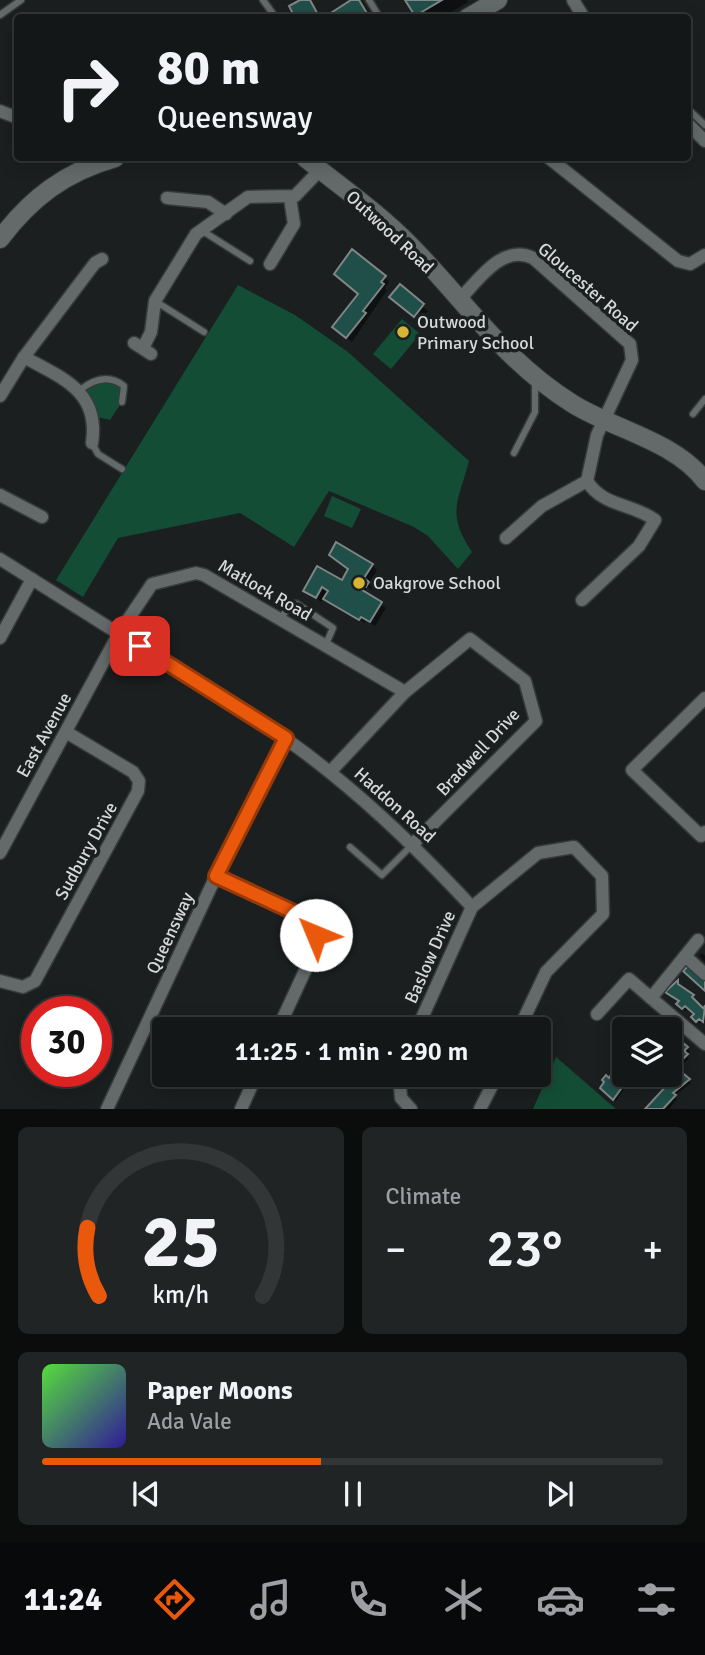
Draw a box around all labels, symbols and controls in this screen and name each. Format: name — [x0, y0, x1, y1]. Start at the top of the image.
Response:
text: 80 m — [157, 38, 260, 98]
icon: right — [42, 42, 133, 133]
text: Queensway — [157, 98, 312, 137]
street label: Outwood Road — [342, 186, 438, 278]
street label: Gloucester Road — [533, 238, 643, 336]
place label: Outwood Primary School — [417, 311, 534, 354]
marker: Outwood Primary School — [395, 324, 411, 340]
street label: Matlock Road — [214, 554, 316, 626]
place label: Oakgrove School — [373, 572, 501, 594]
marker: Oakgrove School — [351, 575, 367, 591]
pin — [110, 616, 170, 676]
icon: arrive — [121, 627, 159, 665]
street label: East Avenue — [12, 689, 76, 781]
street label: Bradwell Drive — [432, 704, 524, 800]
street label: Haddon Road — [350, 763, 440, 847]
street label: Sudbury Drive — [50, 798, 122, 904]
street label: Queensway — [142, 888, 199, 977]
position arrow — [279, 898, 353, 972]
street label: Baslow Drive — [400, 907, 460, 1007]
speed limit sign: 30 — [21, 996, 112, 1087]
map controls — [612, 1017, 682, 1087]
button: layers — [612, 1017, 682, 1087]
text: 11:25 · 1 min · 290 m — [235, 1036, 468, 1068]
text: Climate — [386, 1182, 461, 1211]
text: 25 — [141, 1199, 220, 1288]
text: 23° — [486, 1217, 562, 1281]
text: − — [386, 1226, 406, 1273]
text: + — [642, 1226, 663, 1273]
text: km/h — [152, 1279, 209, 1310]
text: Paper Moons — [147, 1375, 293, 1407]
text: Ada Vale — [147, 1407, 232, 1436]
icon: previous — [127, 1475, 165, 1513]
icon: pause — [334, 1475, 372, 1513]
icon: next — [541, 1475, 579, 1513]
icon: directions — [150, 1575, 199, 1624]
icon: music — [246, 1575, 295, 1624]
icon: phone — [343, 1575, 392, 1624]
icon: climate — [439, 1575, 488, 1624]
icon: car — [536, 1575, 585, 1624]
icon: filters — [632, 1575, 681, 1624]
text: 11:24 — [24, 1580, 102, 1619]

